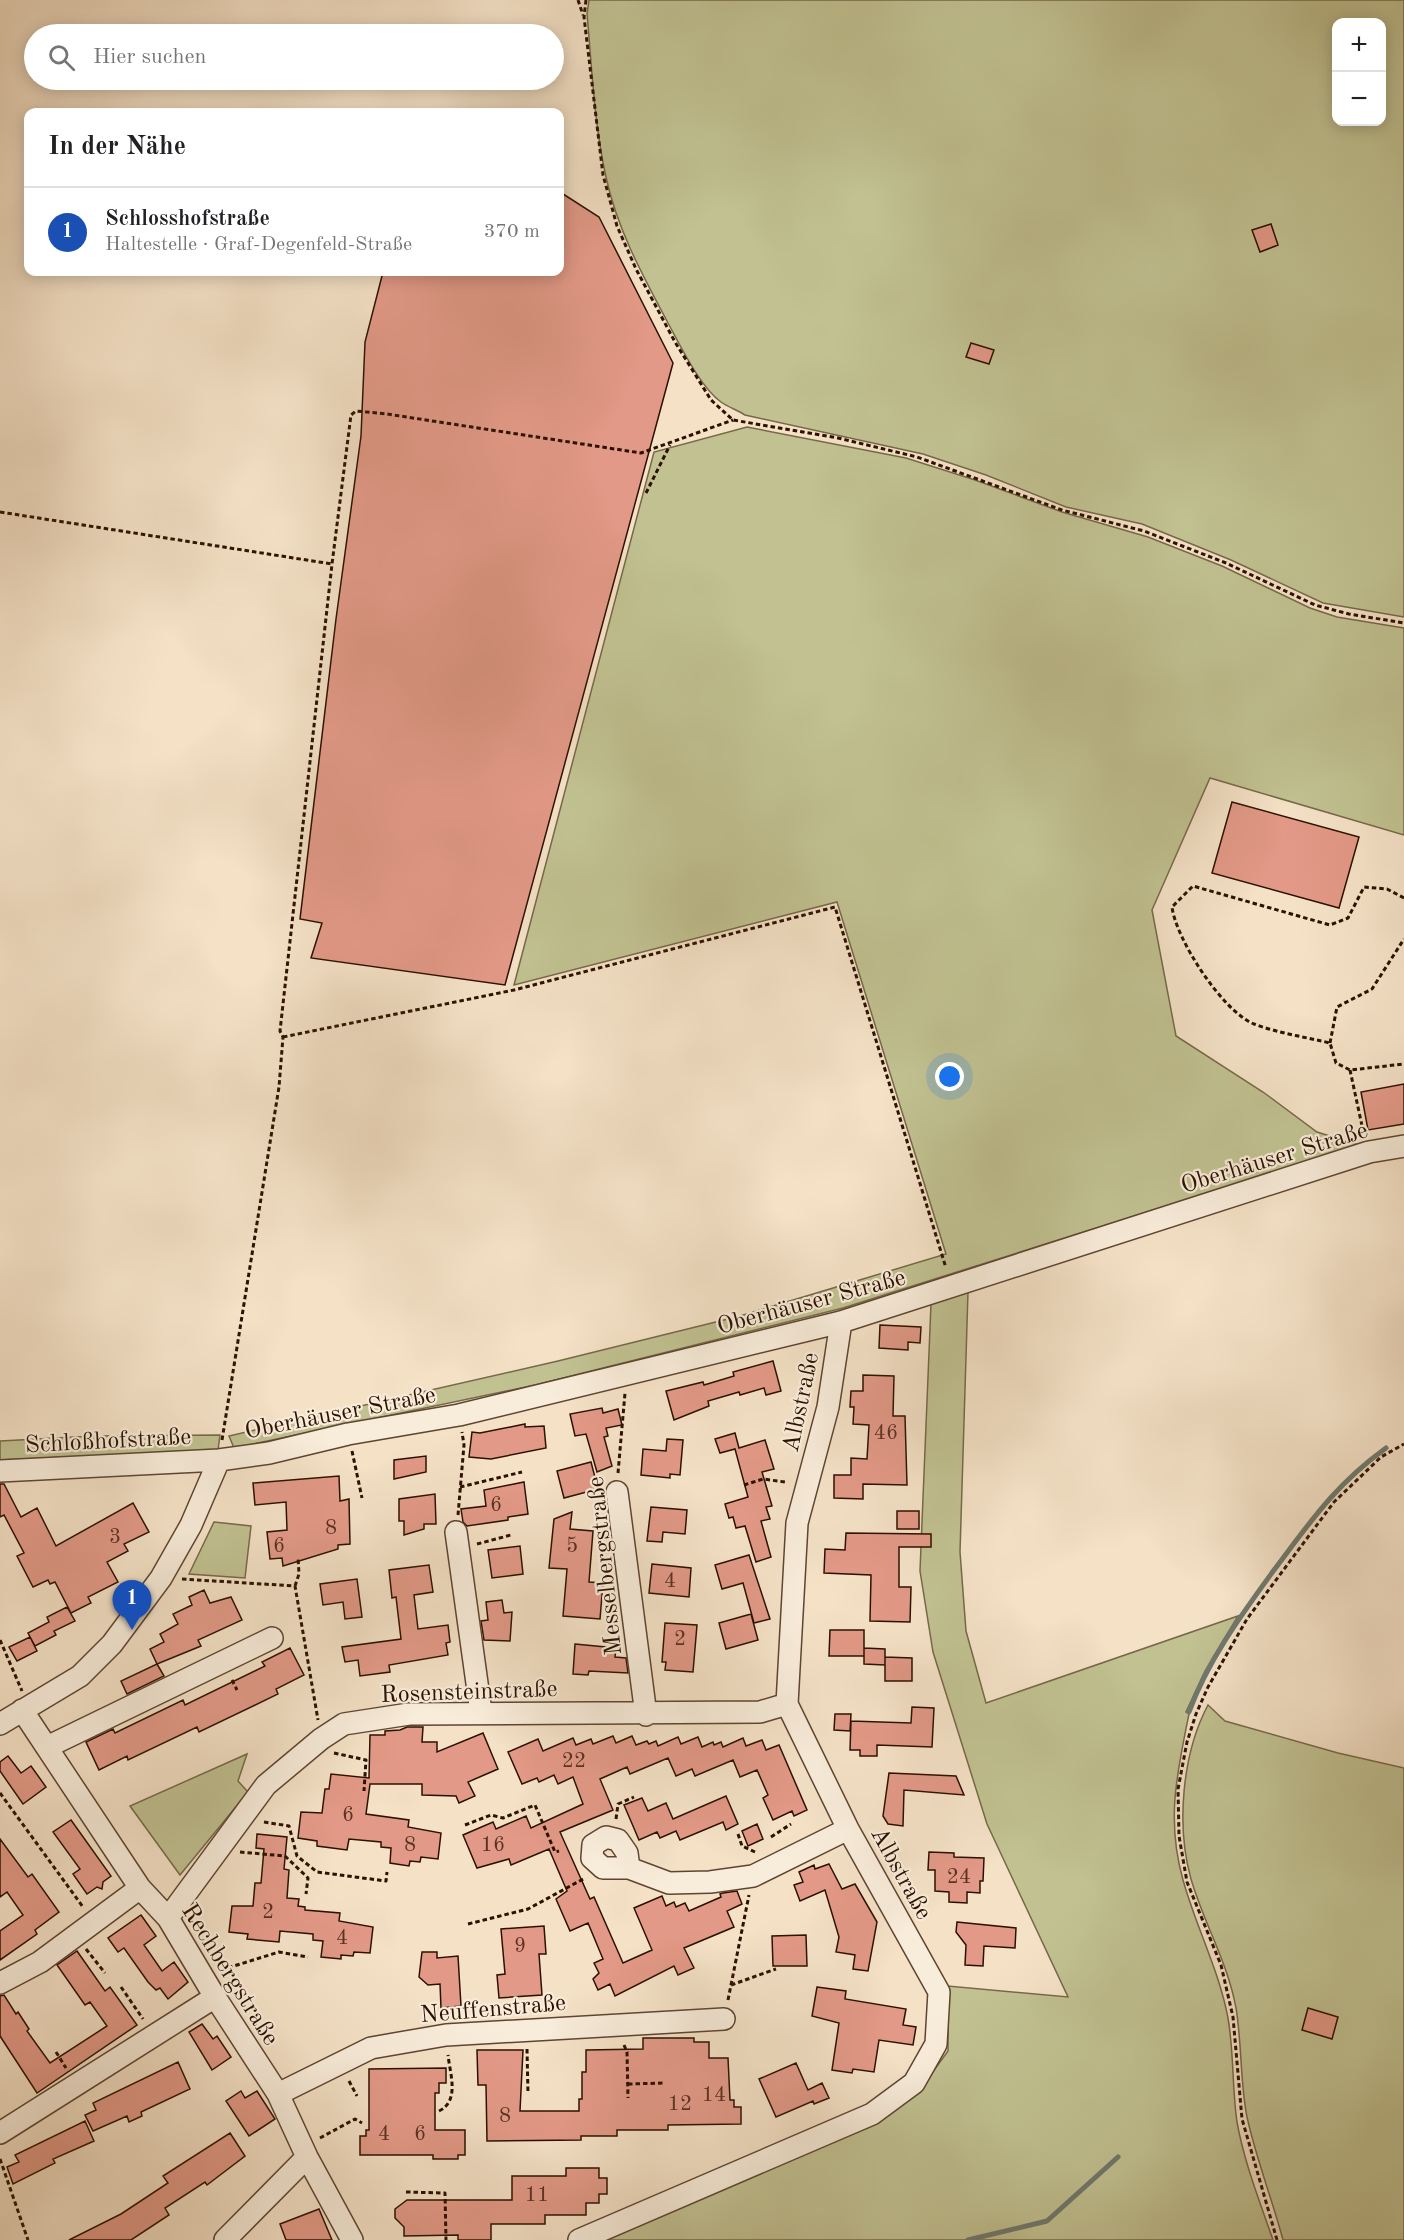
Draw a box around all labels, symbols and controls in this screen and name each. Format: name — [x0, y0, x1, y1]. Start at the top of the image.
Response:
map controls — [1332, 18, 1386, 126]
button: + — [1332, 18, 1386, 72]
search box — [24, 24, 564, 90]
icon: search — [45, 41, 78, 74]
text: Hier suchen — [93, 46, 206, 68]
button: − — [1332, 72, 1386, 126]
text: In der Nähe — [48, 134, 186, 160]
text: Schlosshofstraße — [105, 208, 270, 230]
text: 1 — [62, 222, 73, 242]
text: 370 m — [484, 222, 540, 242]
text: Haltestelle · Graf-Degenfeld-Straße — [105, 235, 412, 255]
your location — [935, 1062, 964, 1091]
street label: Oberhäuser Straße — [1178, 1119, 1371, 1199]
street label: Oberhäuser Straße — [715, 1266, 908, 1340]
street label: Albstraße — [780, 1350, 824, 1454]
street label: Oberhäuser Straße — [243, 1384, 438, 1444]
house number: 46 — [874, 1423, 898, 1444]
street label: Schloßhofstraße — [24, 1426, 192, 1458]
street label: Messelbergstraße — [585, 1475, 627, 1656]
house number: 6 — [490, 1495, 502, 1516]
house number: 8 — [325, 1518, 337, 1539]
house number: 3 — [109, 1527, 121, 1548]
house number: 6 — [273, 1536, 285, 1557]
house number: 5 — [566, 1536, 578, 1557]
house number: 4 — [664, 1571, 676, 1592]
pin: 1 — [112, 1580, 152, 1630]
house number: 2 — [674, 1629, 686, 1650]
street label: Rosensteinstraße — [380, 1678, 558, 1708]
house number: 22 — [562, 1751, 586, 1772]
house number: 6 — [342, 1805, 354, 1826]
street label: Albstraße — [865, 1824, 935, 1924]
house number: 8 — [404, 1835, 416, 1856]
house number: 16 — [481, 1835, 505, 1856]
house number: 24 — [947, 1867, 971, 1888]
street label: Rechbergstraße — [176, 1900, 282, 2050]
house number: 2 — [262, 1902, 274, 1923]
house number: 4 — [336, 1928, 348, 1949]
house number: 9 — [514, 1936, 526, 1957]
street label: Neuffenstraße — [419, 1992, 567, 2028]
house number: 14 — [702, 2085, 726, 2106]
house number: 12 — [668, 2094, 692, 2115]
house number: 8 — [499, 2106, 511, 2127]
house number: 4 — [378, 2124, 390, 2145]
house number: 6 — [414, 2124, 426, 2145]
house number: 11 — [525, 2185, 549, 2206]

